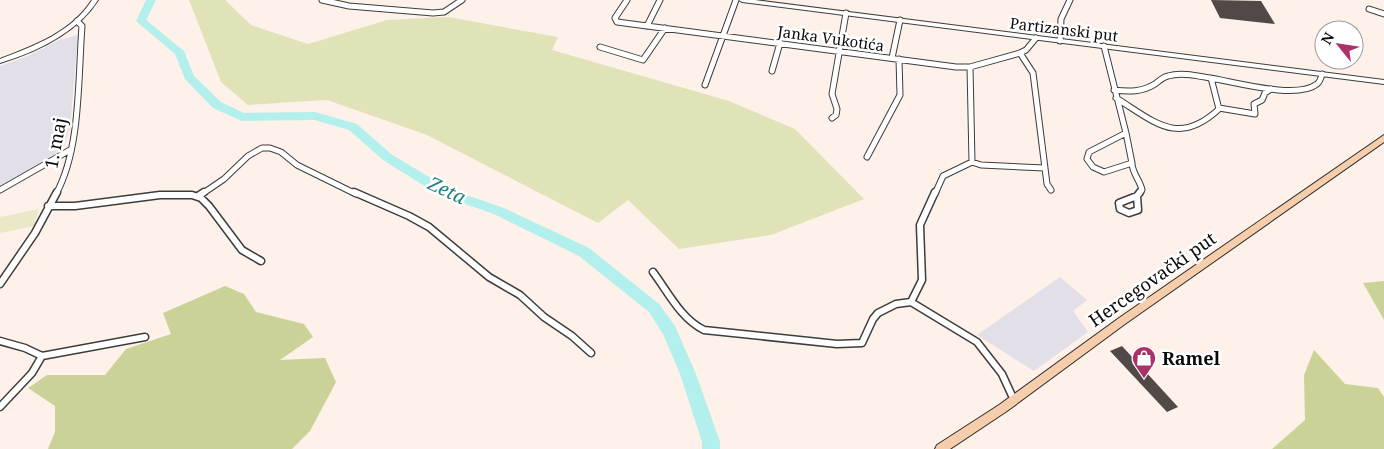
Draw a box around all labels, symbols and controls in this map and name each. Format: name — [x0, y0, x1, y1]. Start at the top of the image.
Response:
street label: Partizanski put — [1009, 12, 1119, 46]
street label: Janka Vukotića — [775, 20, 886, 55]
north arrow — [1314, 20, 1364, 70]
text: N — [1316, 29, 1338, 48]
street label: 1. maj — [38, 115, 72, 171]
water label: Zeta — [423, 170, 470, 210]
street label: Hercegovački put — [1084, 226, 1220, 332]
shop icon: Ramel — [1131, 345, 1157, 379]
place label: Ramel — [1162, 346, 1221, 370]

